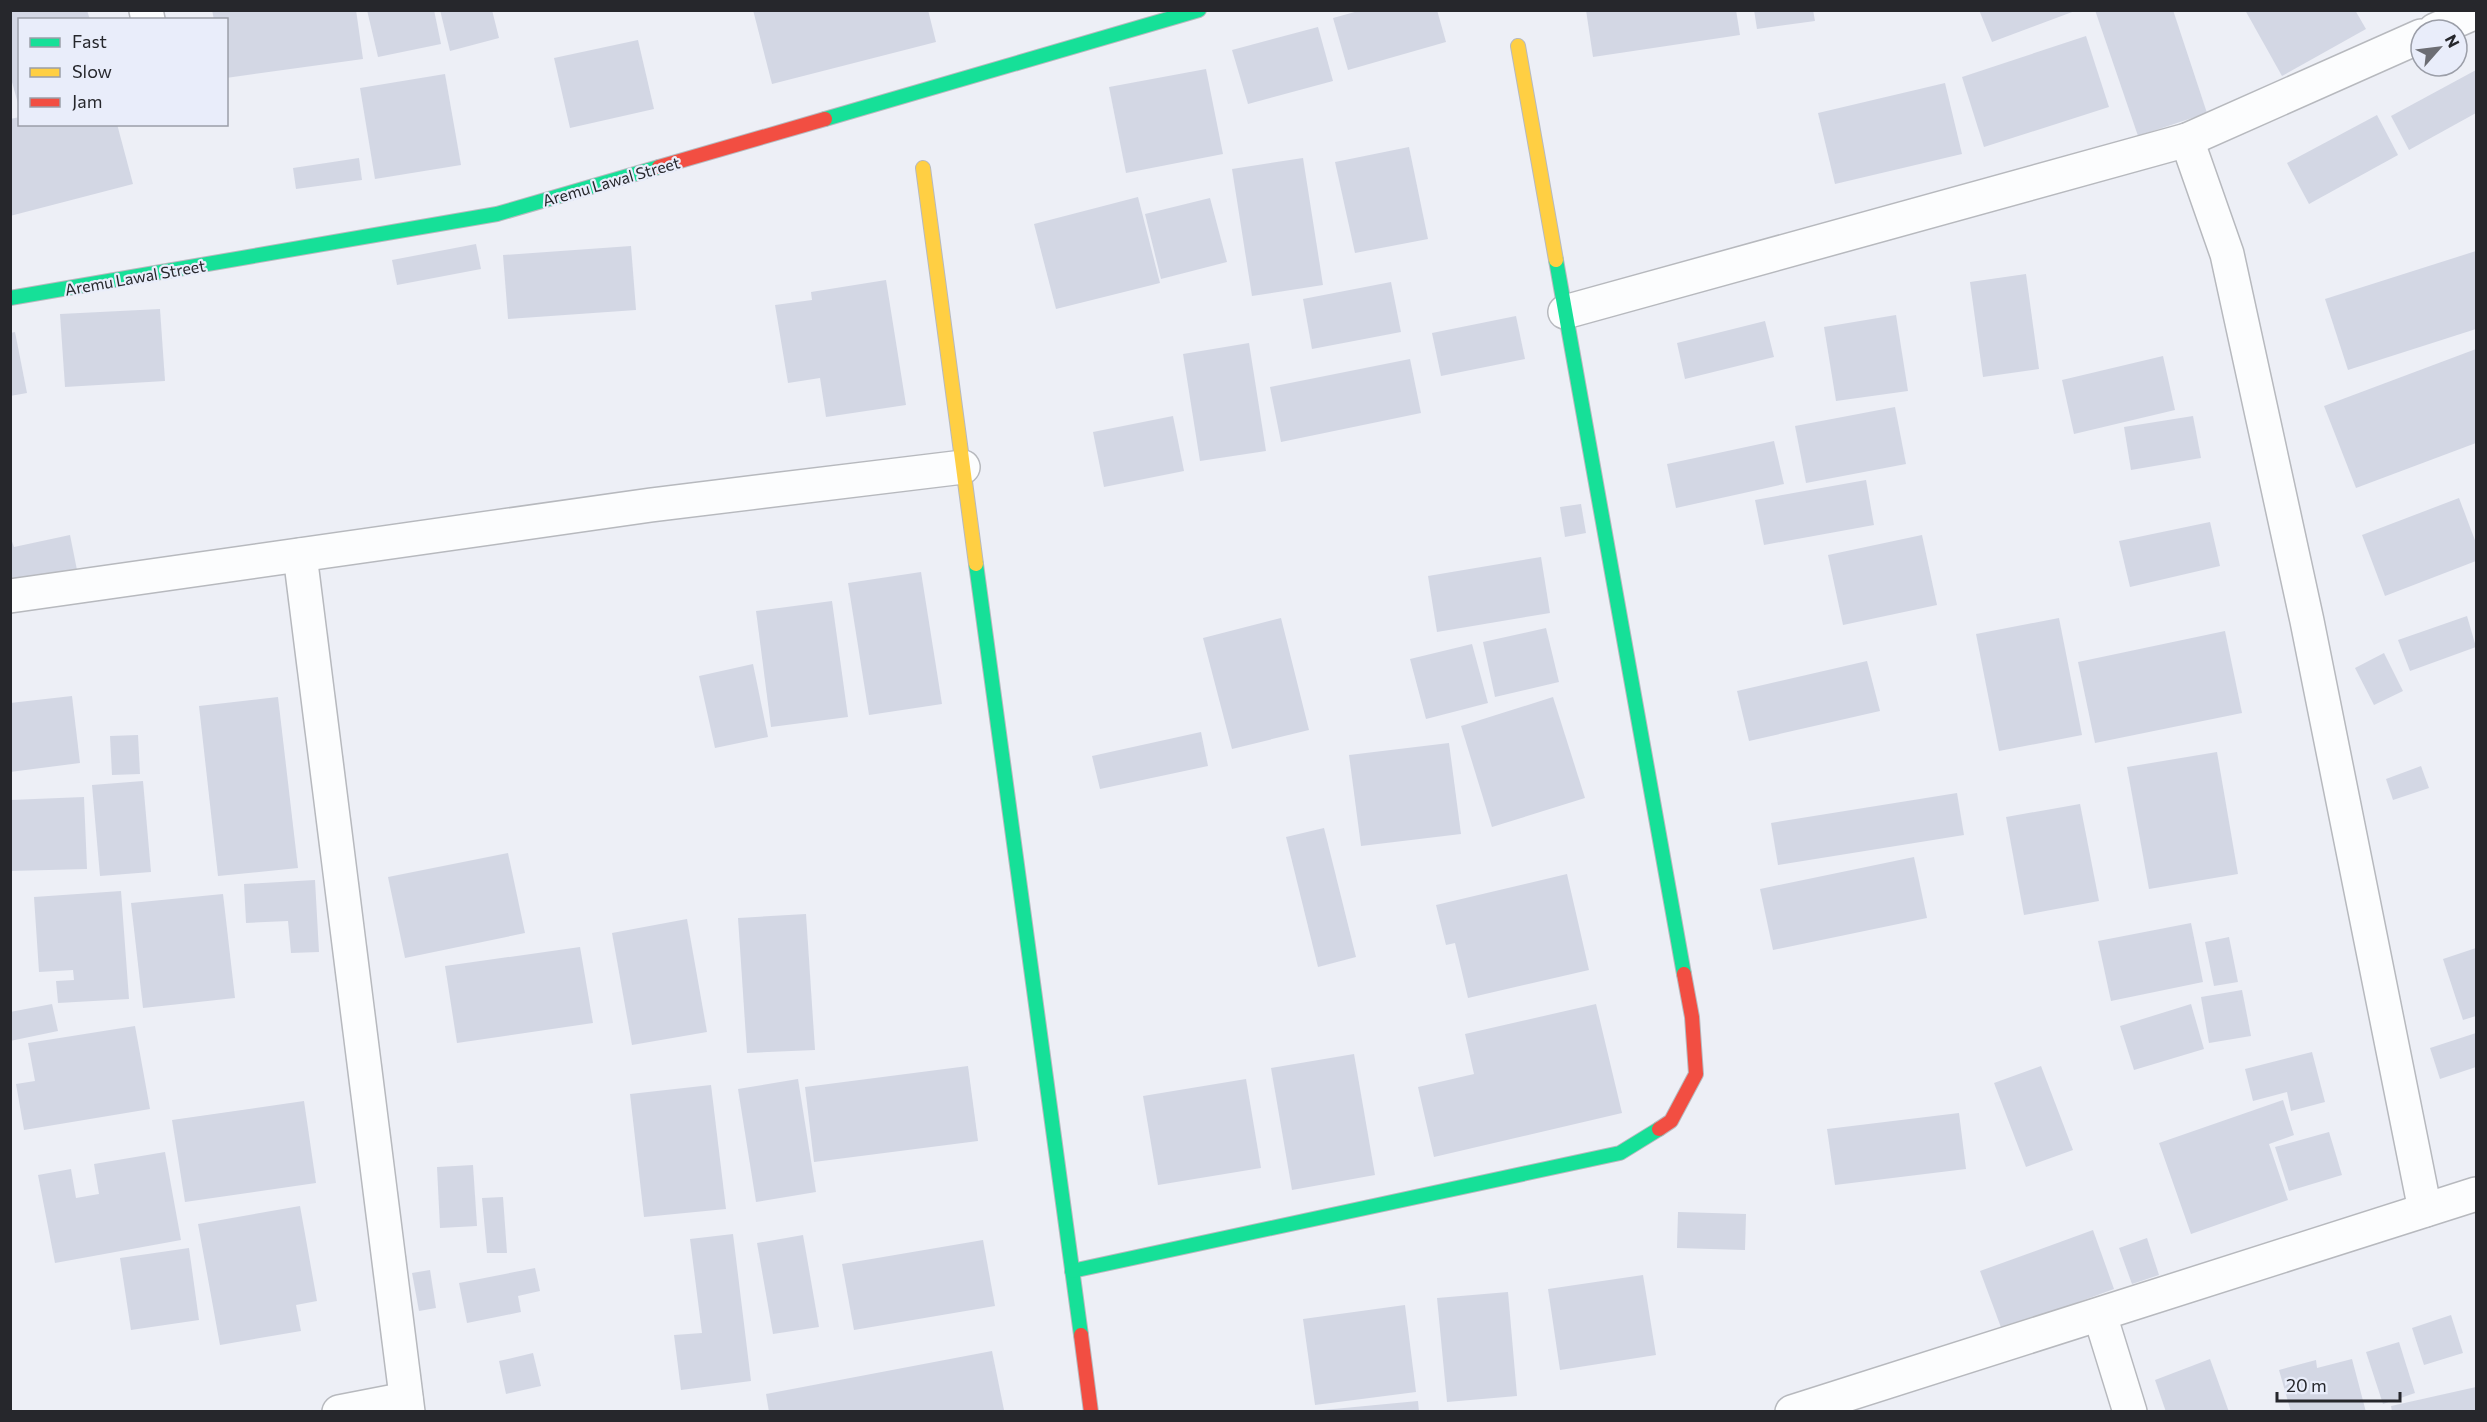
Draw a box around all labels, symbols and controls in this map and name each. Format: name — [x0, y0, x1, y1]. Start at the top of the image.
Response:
legend — [18, 18, 228, 126]
north arrow — [2409, 18, 2469, 78]
text: Fast — [72, 30, 107, 52]
text: N — [2441, 31, 2464, 50]
text: Slow — [72, 60, 112, 82]
text: Jam — [72, 90, 102, 112]
street label: Aremu Lawal Street — [540, 152, 682, 210]
street label: Aremu Lawal Street — [63, 255, 207, 299]
scale bar — [2277, 1365, 2400, 1403]
text: 20 m — [2286, 1374, 2327, 1396]

